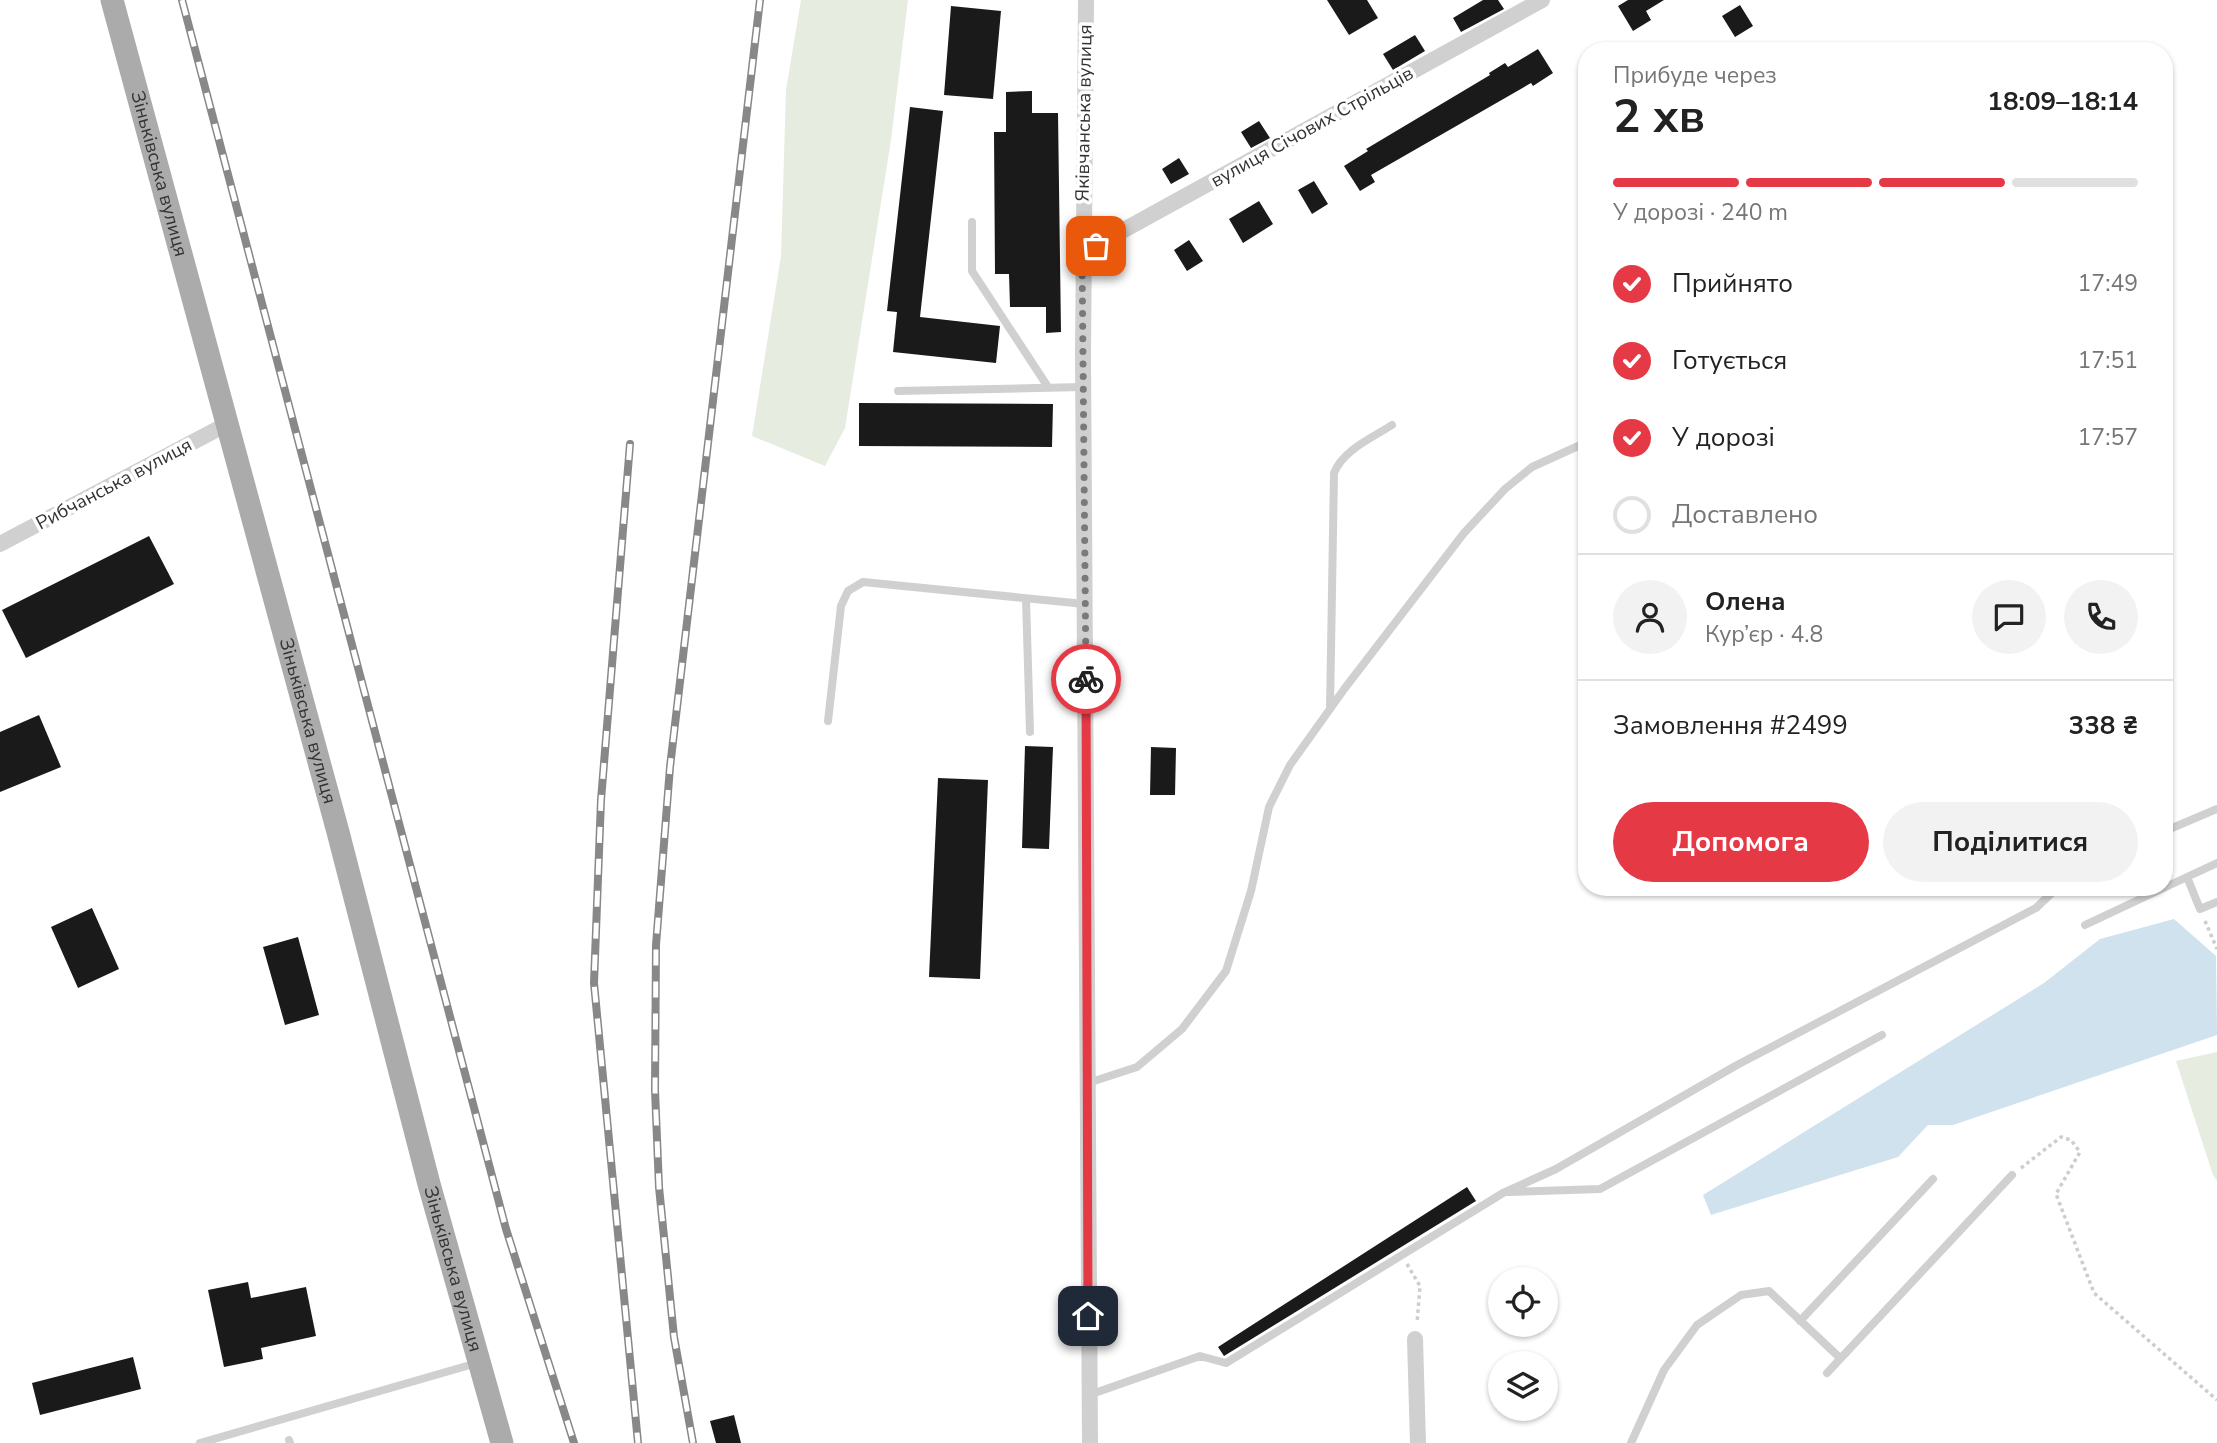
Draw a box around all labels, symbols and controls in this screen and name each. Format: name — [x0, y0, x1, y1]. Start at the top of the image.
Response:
street label: Яківчанська вулиця — [1069, 24, 1099, 202]
street label: вулиця Січових Стрільців — [1206, 60, 1418, 194]
text: Прибуде через — [1613, 60, 1777, 91]
text: 18:09–18:14 — [1987, 84, 2138, 119]
text: 2 хв — [1613, 85, 1705, 148]
street label: Зіньківська вулиця — [124, 88, 194, 260]
text: У дорозі · 240 m — [1613, 197, 1788, 228]
pin — [1066, 216, 1126, 276]
icon: bag — [1077, 227, 1115, 265]
icon: check — [1613, 265, 1651, 303]
text: Прийнято — [1672, 266, 1793, 301]
text: 17:49 — [2078, 268, 2138, 299]
icon: check — [1613, 342, 1651, 380]
text: Готується — [1672, 343, 1787, 378]
text: 17:51 — [2078, 345, 2138, 376]
icon: check — [1613, 419, 1651, 457]
text: У дорозі — [1672, 420, 1775, 455]
text: 17:57 — [2078, 422, 2138, 453]
street label: Рибчанська вулиця — [31, 432, 197, 536]
text: Доставлено — [1672, 497, 1818, 532]
button: person — [1613, 580, 1687, 654]
button: chat — [1972, 580, 2046, 654]
button: phone — [2064, 580, 2138, 654]
text: Олена — [1705, 584, 1786, 619]
text: Кур’єр · 4.8 — [1705, 619, 1823, 650]
street label: Зіньківська вулиця — [273, 635, 343, 807]
courier — [1051, 644, 1121, 714]
icon: bike — [1067, 660, 1105, 698]
text: Замовлення #2499 — [1613, 708, 1848, 743]
text: 338 ₴ — [2069, 708, 2138, 743]
button: Допомога — [1613, 802, 1869, 882]
button: Поділитися — [1883, 802, 2138, 882]
street label: Зіньківська вулиця — [417, 1183, 489, 1355]
map controls — [1488, 1267, 1558, 1421]
button: locate — [1488, 1267, 1558, 1337]
pin — [1058, 1286, 1118, 1346]
icon: home — [1069, 1297, 1107, 1335]
button: layers — [1488, 1351, 1558, 1421]

